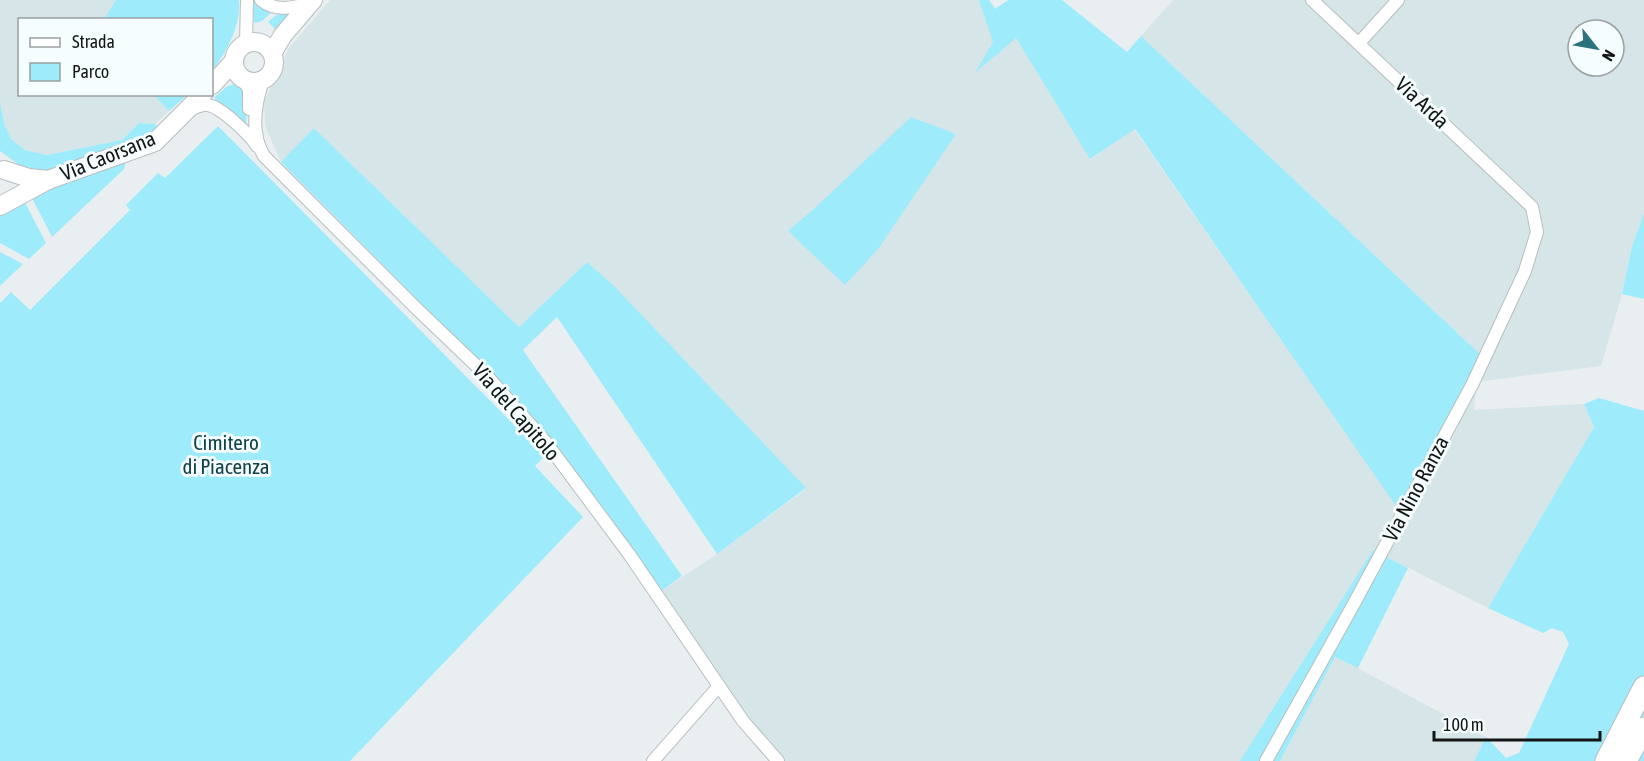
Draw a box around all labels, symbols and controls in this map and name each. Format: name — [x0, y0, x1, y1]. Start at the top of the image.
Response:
legend — [18, 18, 213, 96]
north arrow — [1566, 18, 1626, 78]
text: Strada — [72, 31, 115, 52]
text: N — [1599, 47, 1619, 64]
text: Parco — [72, 61, 109, 82]
street label: Via Arda — [1391, 72, 1454, 133]
street label: Via Caorsana — [57, 125, 159, 185]
street label: Via del Capitolo — [468, 358, 565, 465]
park label: Cimitero di Piacenza — [183, 430, 269, 478]
street label: Via Nino Ranza — [1377, 432, 1453, 545]
scale bar — [1434, 704, 1600, 742]
text: 100 m — [1443, 714, 1484, 735]

